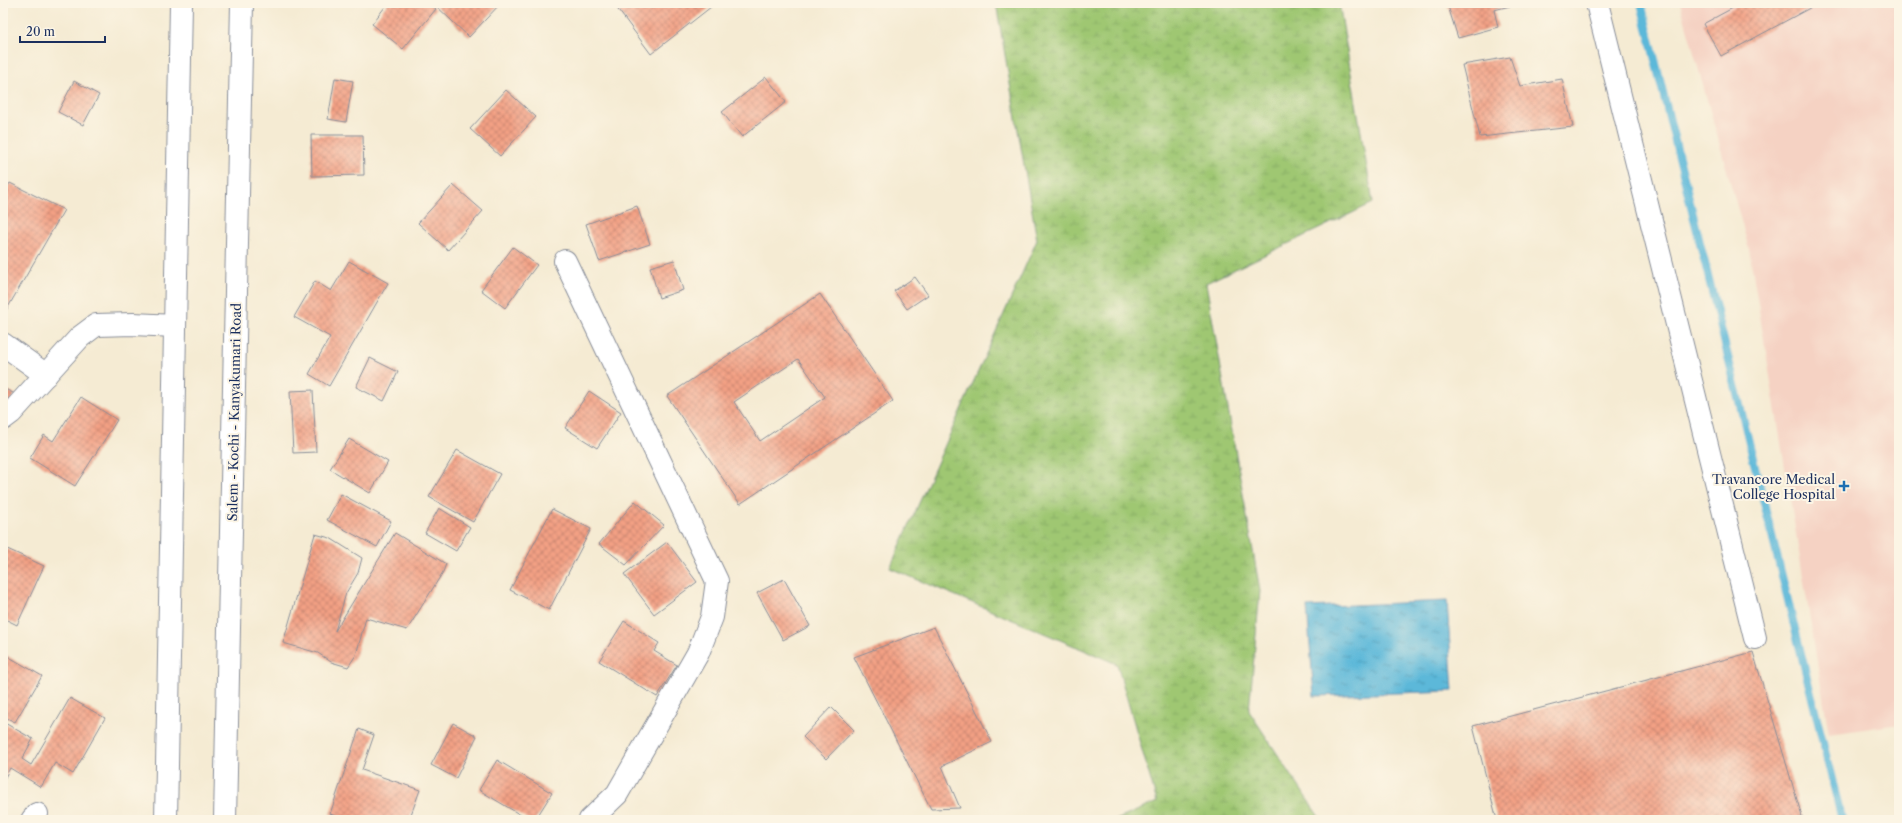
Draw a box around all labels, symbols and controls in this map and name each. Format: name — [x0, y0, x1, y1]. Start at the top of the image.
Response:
scale bar — [20, 18, 105, 44]
text: 20 m — [26, 24, 55, 39]
street label: Salem - Kochi - Kanyakumari Road — [224, 303, 244, 521]
place label: Travancore Medical College Hospital — [1712, 471, 1835, 502]
marker: Travancore Medical College Hospital — [1838, 480, 1850, 492]

